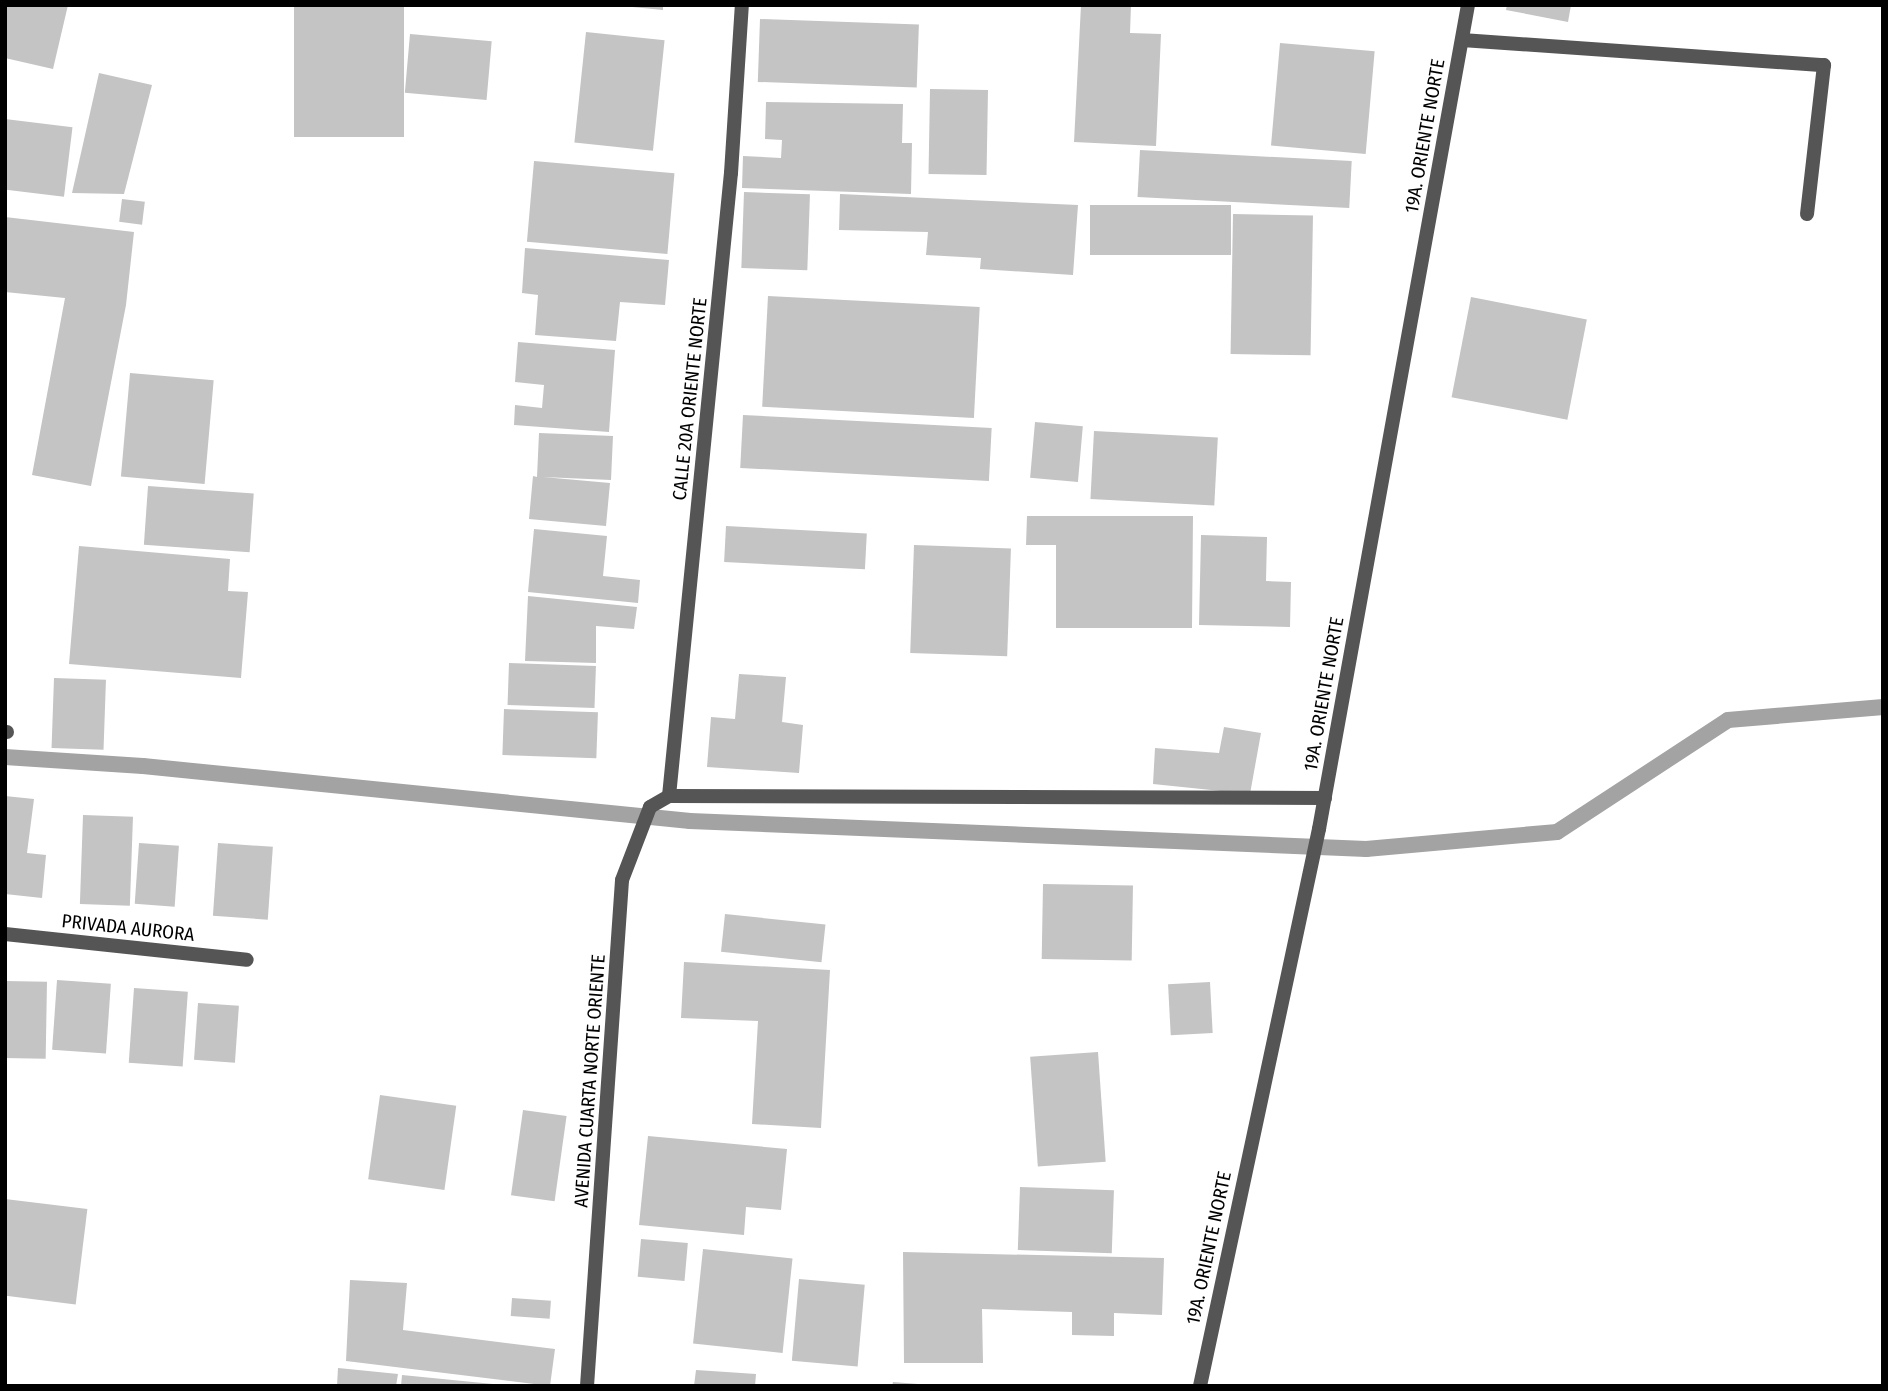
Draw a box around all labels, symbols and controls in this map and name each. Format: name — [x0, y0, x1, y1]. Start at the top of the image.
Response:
street label: 19A. ORIENTE NORTE — [1400, 57, 1450, 215]
street label: CALLE 20A ORIENTE NORTE — [668, 297, 712, 501]
street label: 19A. ORIENTE NORTE — [1299, 615, 1349, 773]
street label: PRIVADA AURORA — [60, 910, 196, 946]
street label: AVENIDA CUARTA NORTE ORIENTE — [570, 954, 610, 1208]
street label: 19A. ORIENTE NORTE — [1182, 1169, 1236, 1327]

